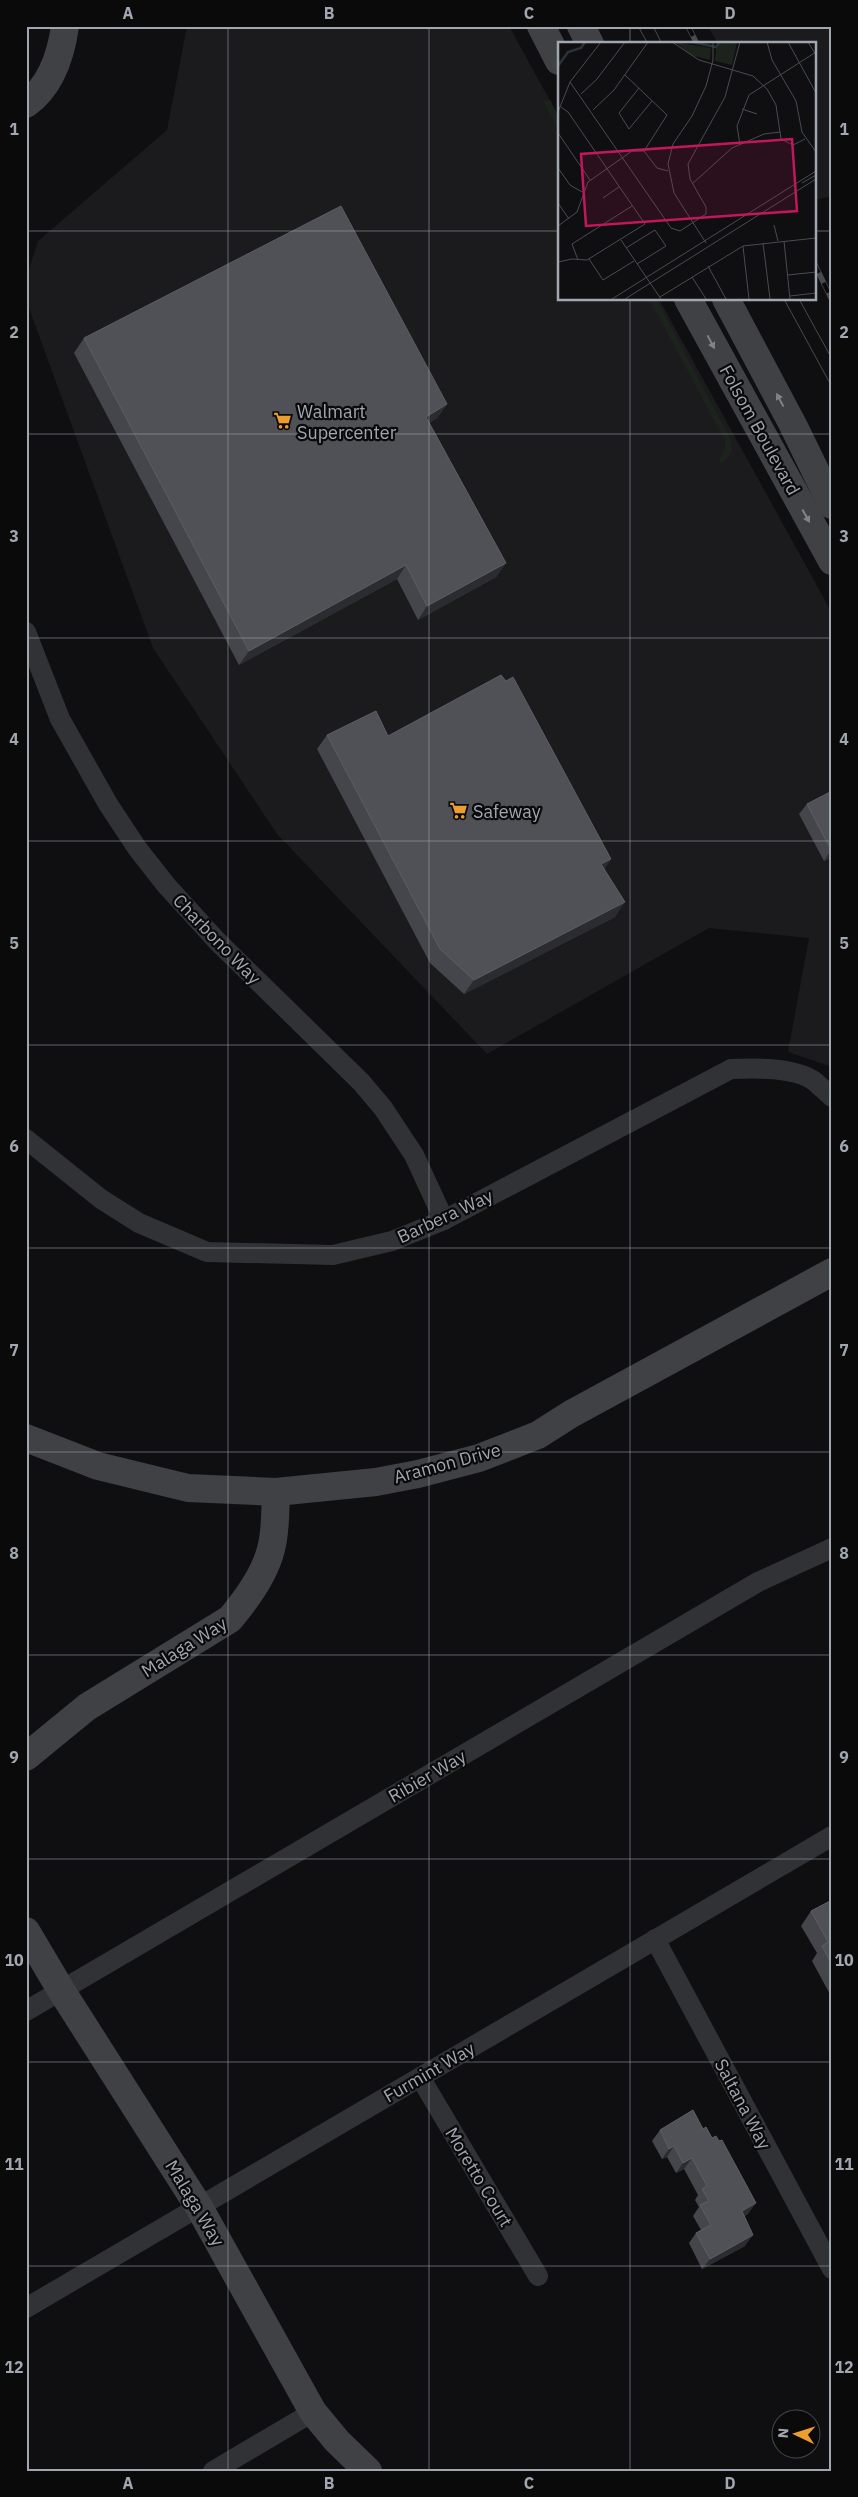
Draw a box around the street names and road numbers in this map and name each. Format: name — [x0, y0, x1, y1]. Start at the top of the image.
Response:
street label: Folsom Boulevard — [715, 361, 805, 499]
street label: Charbono Way — [168, 889, 266, 989]
street label: Barbera Way — [393, 1184, 497, 1248]
street label: Aramon Drive — [391, 1438, 503, 1488]
street label: Malaga Way — [137, 1612, 231, 1682]
street label: Ribier Way — [384, 1745, 470, 1807]
street label: Furmint Way — [379, 2037, 479, 2107]
street label: Saltana Way — [710, 2055, 776, 2153]
street label: Moretto Court — [440, 2123, 518, 2231]
street label: Malaga Way — [160, 2156, 230, 2250]

